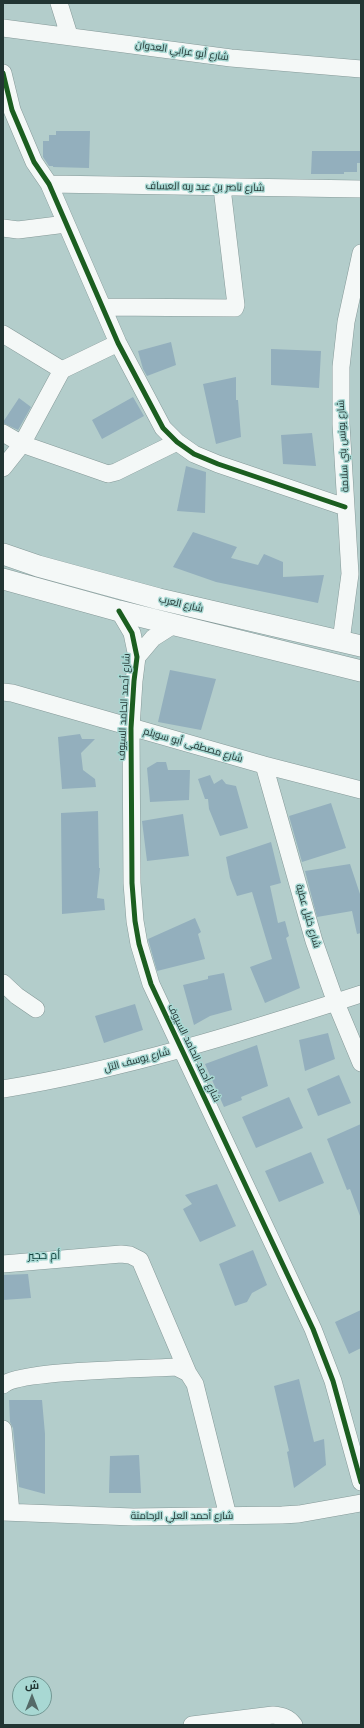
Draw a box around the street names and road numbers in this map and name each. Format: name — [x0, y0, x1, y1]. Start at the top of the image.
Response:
street label: شارع أبو عرابي العدوان — [135, 39, 229, 63]
street label: شارع ناصر بن عبد ربه العساف — [146, 180, 264, 194]
street label: شارع يونس بني سلامة — [335, 400, 351, 492]
street label: شارع العرب — [158, 593, 204, 615]
street label: شارع أحمد الحامد السيوف — [115, 653, 133, 761]
street label: شارع مصطفى أبو سويلم — [142, 725, 244, 765]
street label: شارع خليل عطية — [293, 883, 323, 949]
street label: شارع أحمد الحامد السيوف — [165, 1002, 223, 1104]
street label: شارع يوسف التل — [103, 1045, 171, 1075]
street label: شارع أحمد العلي الرحامنة — [131, 1510, 233, 1522]

